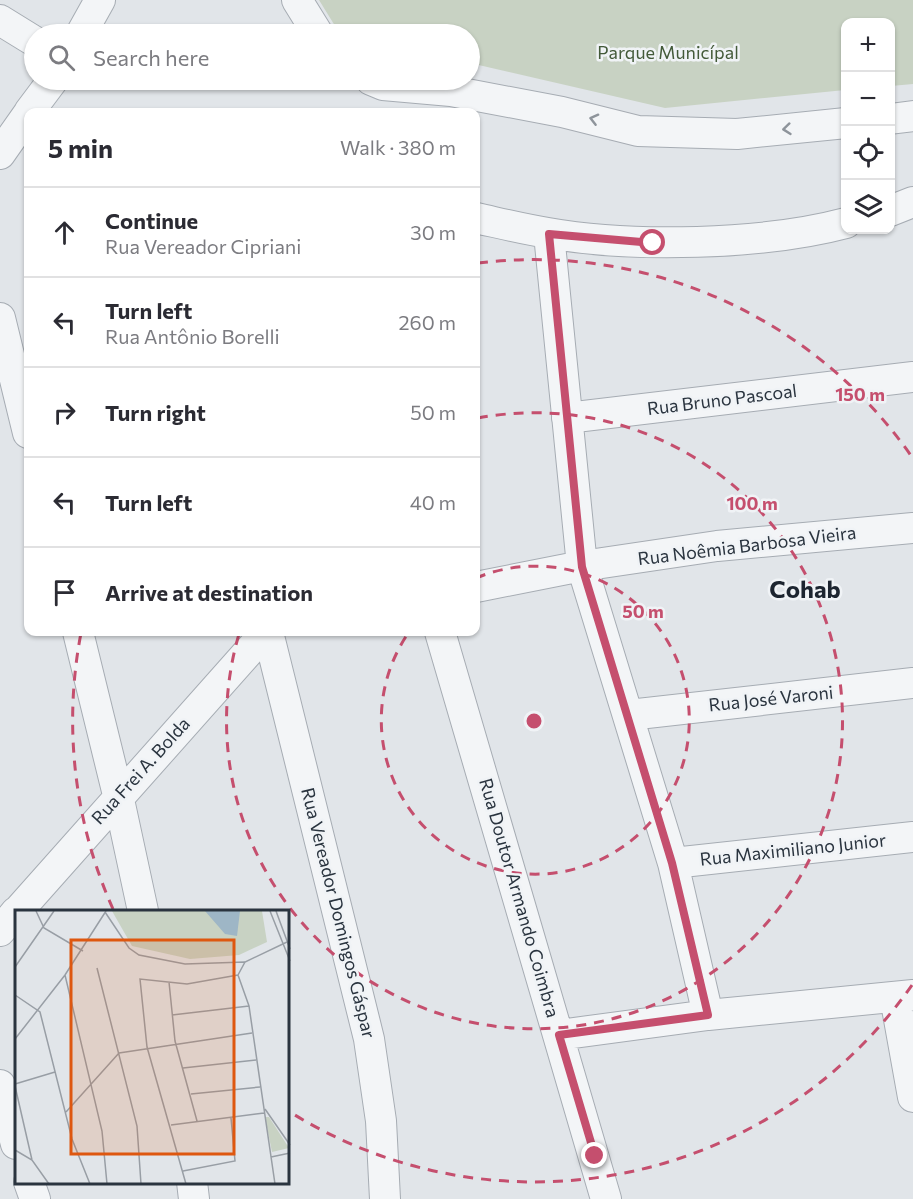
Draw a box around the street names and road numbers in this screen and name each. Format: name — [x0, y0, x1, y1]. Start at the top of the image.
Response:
street label: Rua Bruno Pascoal — [646, 379, 798, 419]
street label: Rua Noêmia Barbosa Vieira — [636, 521, 857, 569]
street label: Rua José Varoni — [707, 681, 834, 715]
street label: Rua Frei A. Bolda — [86, 712, 194, 828]
street label: Rua Doutor Armando Coimbra — [475, 776, 565, 1020]
street label: Rua Vereador Domingos Gáspar — [297, 785, 381, 1040]
street label: Rua Maximiliano Junior — [699, 828, 887, 870]

